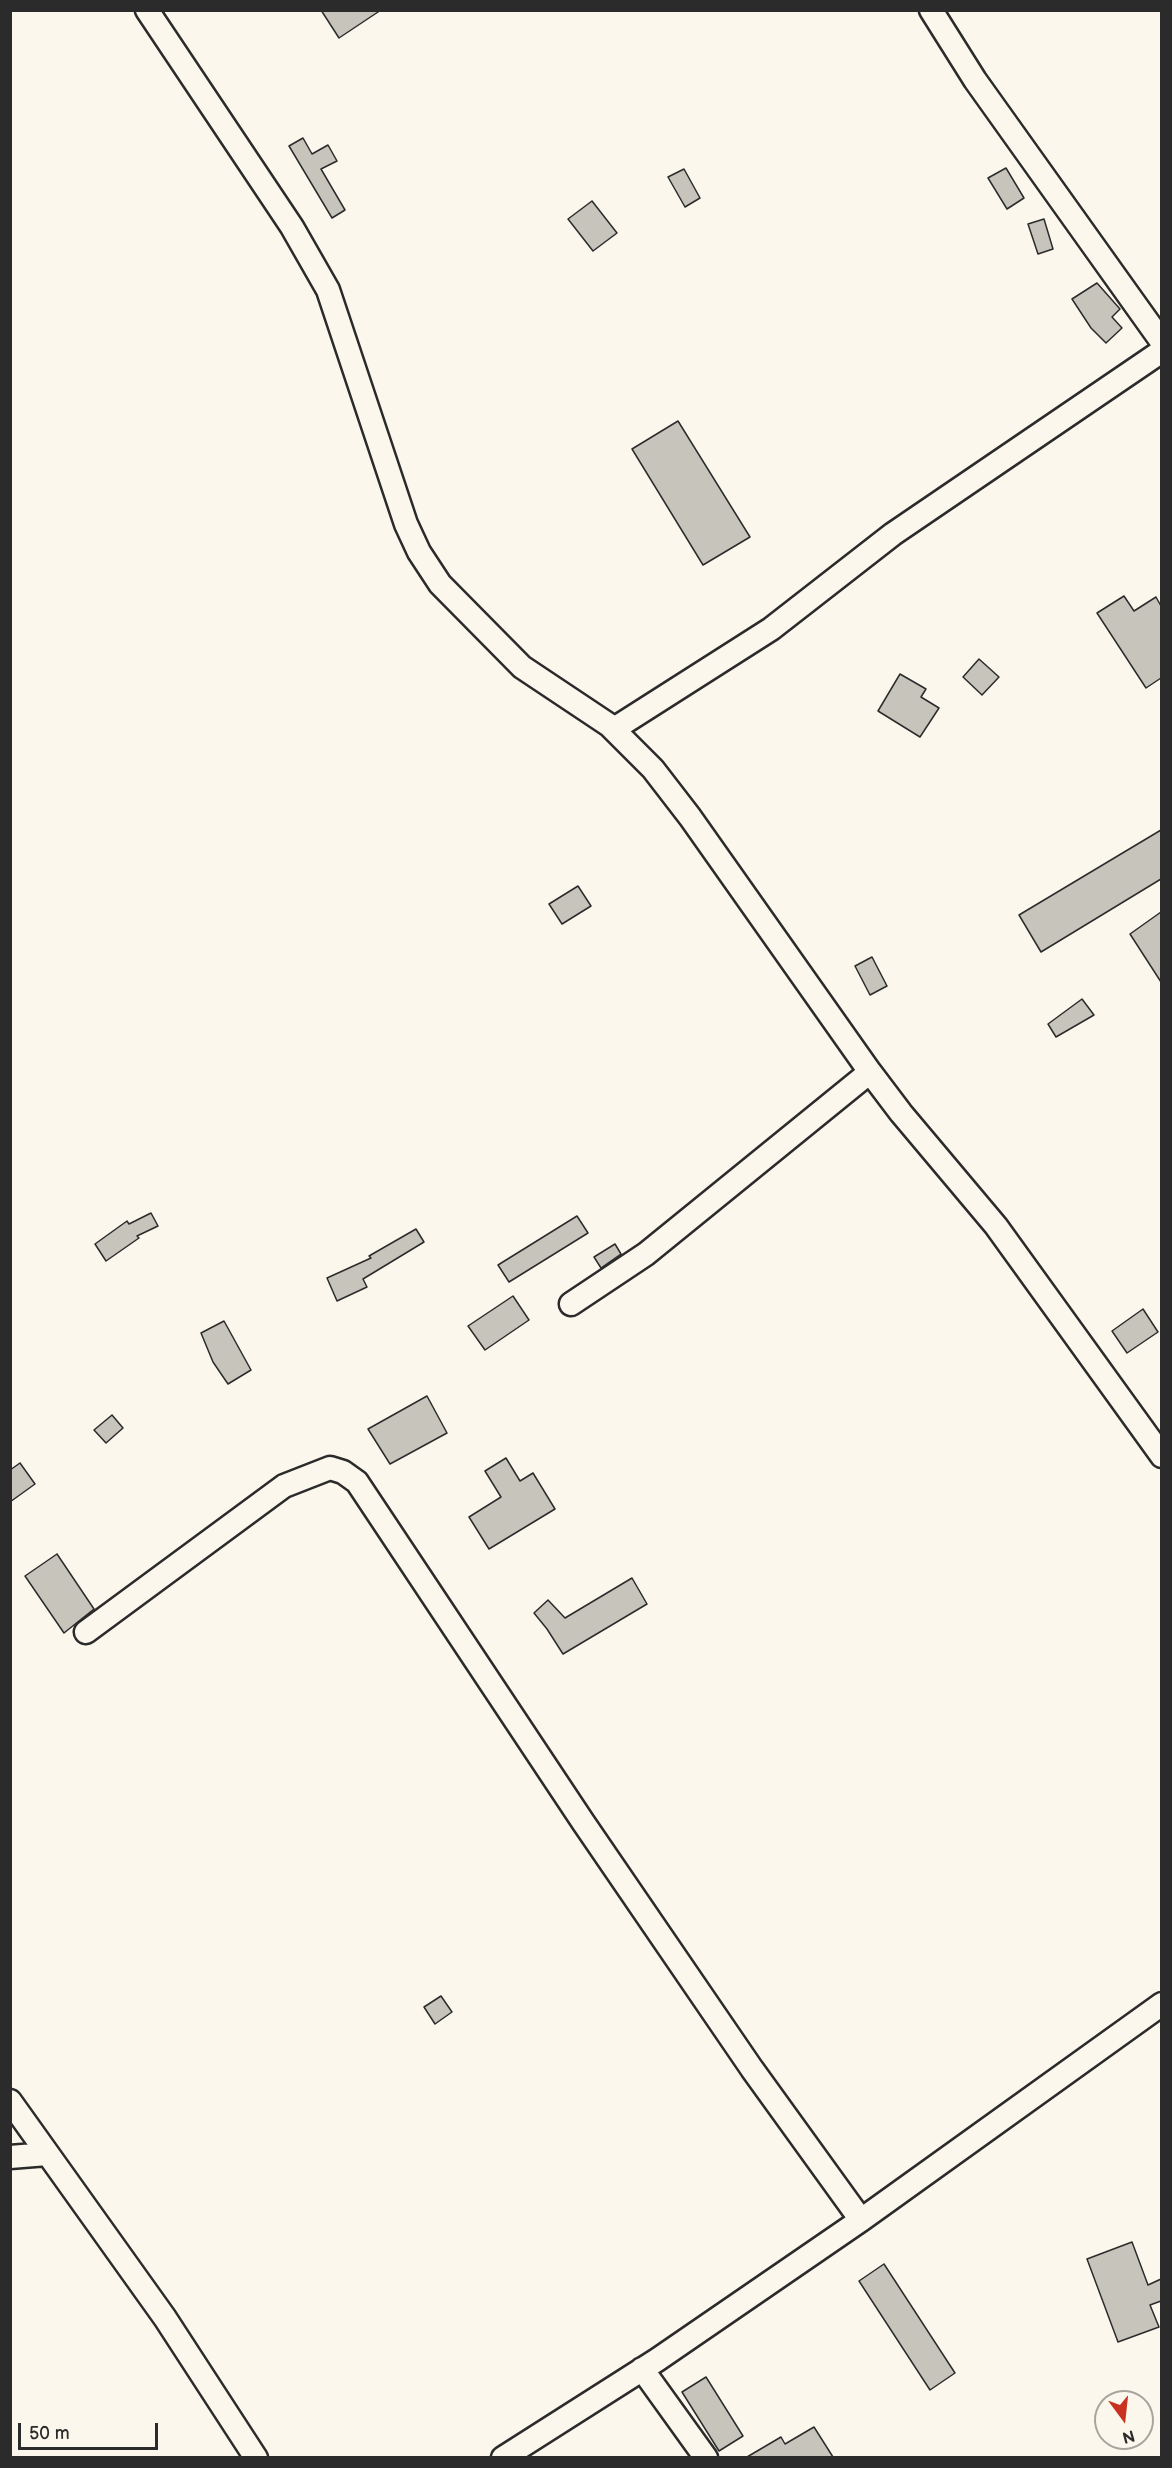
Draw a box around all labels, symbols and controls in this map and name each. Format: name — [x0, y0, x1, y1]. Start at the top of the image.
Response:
north arrow — [1094, 2390, 1154, 2450]
scale bar — [21, 2411, 160, 2449]
text: 50 m — [29, 2423, 70, 2444]
text: N — [1120, 2425, 1137, 2447]

